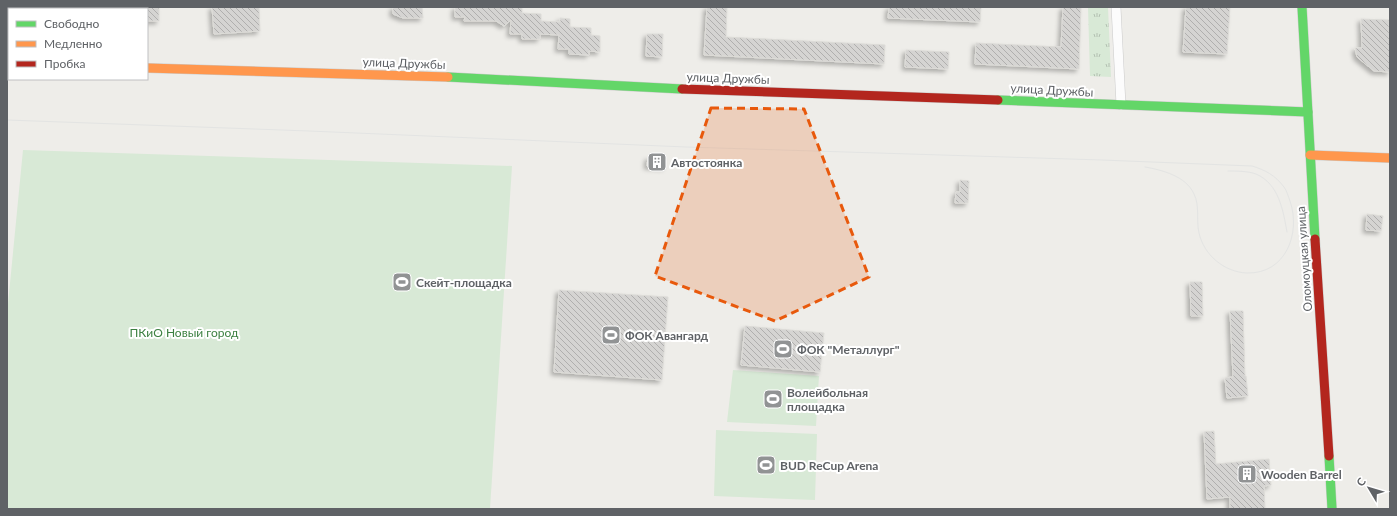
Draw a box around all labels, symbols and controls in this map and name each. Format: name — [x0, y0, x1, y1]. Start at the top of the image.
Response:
legend — [8, 8, 148, 80]
text: Свободно — [44, 16, 100, 31]
text: Медленно — [44, 36, 103, 51]
street label: улица Дружбы — [362, 54, 446, 72]
text: Пробка — [44, 56, 85, 71]
street label: улица Дружбы — [686, 69, 770, 87]
street label: улица Дружбы — [1010, 80, 1094, 100]
building icon: Автостоянка — [646, 151, 668, 173]
place label: Автостоянка — [670, 155, 742, 170]
street label: Оломоуцкая улица — [1293, 206, 1315, 312]
sports icon: Скейт-площадка — [391, 271, 413, 293]
place label: Скейт-площадка — [416, 275, 512, 290]
sports icon: ФОК Авангард — [600, 324, 622, 346]
park label: ПКиО Новый город — [130, 325, 239, 340]
place label: ФОК Авангард — [625, 328, 709, 343]
sports icon: ФОК "Металлург" — [772, 338, 794, 360]
place label: ФОК "Металлург" — [797, 342, 900, 357]
place label: Волейбольная площадка — [787, 385, 868, 414]
sports icon: Волейбольная площадка — [762, 388, 784, 410]
sports icon: BUD ReCup Arena — [755, 454, 777, 476]
place label: BUD ReCup Arena — [780, 458, 878, 473]
building icon: Wooden Barrel — [1236, 463, 1258, 485]
place label: Wooden Barrel — [1261, 467, 1342, 482]
north arrow — [1349, 468, 1389, 508]
text: С — [1353, 474, 1369, 488]

